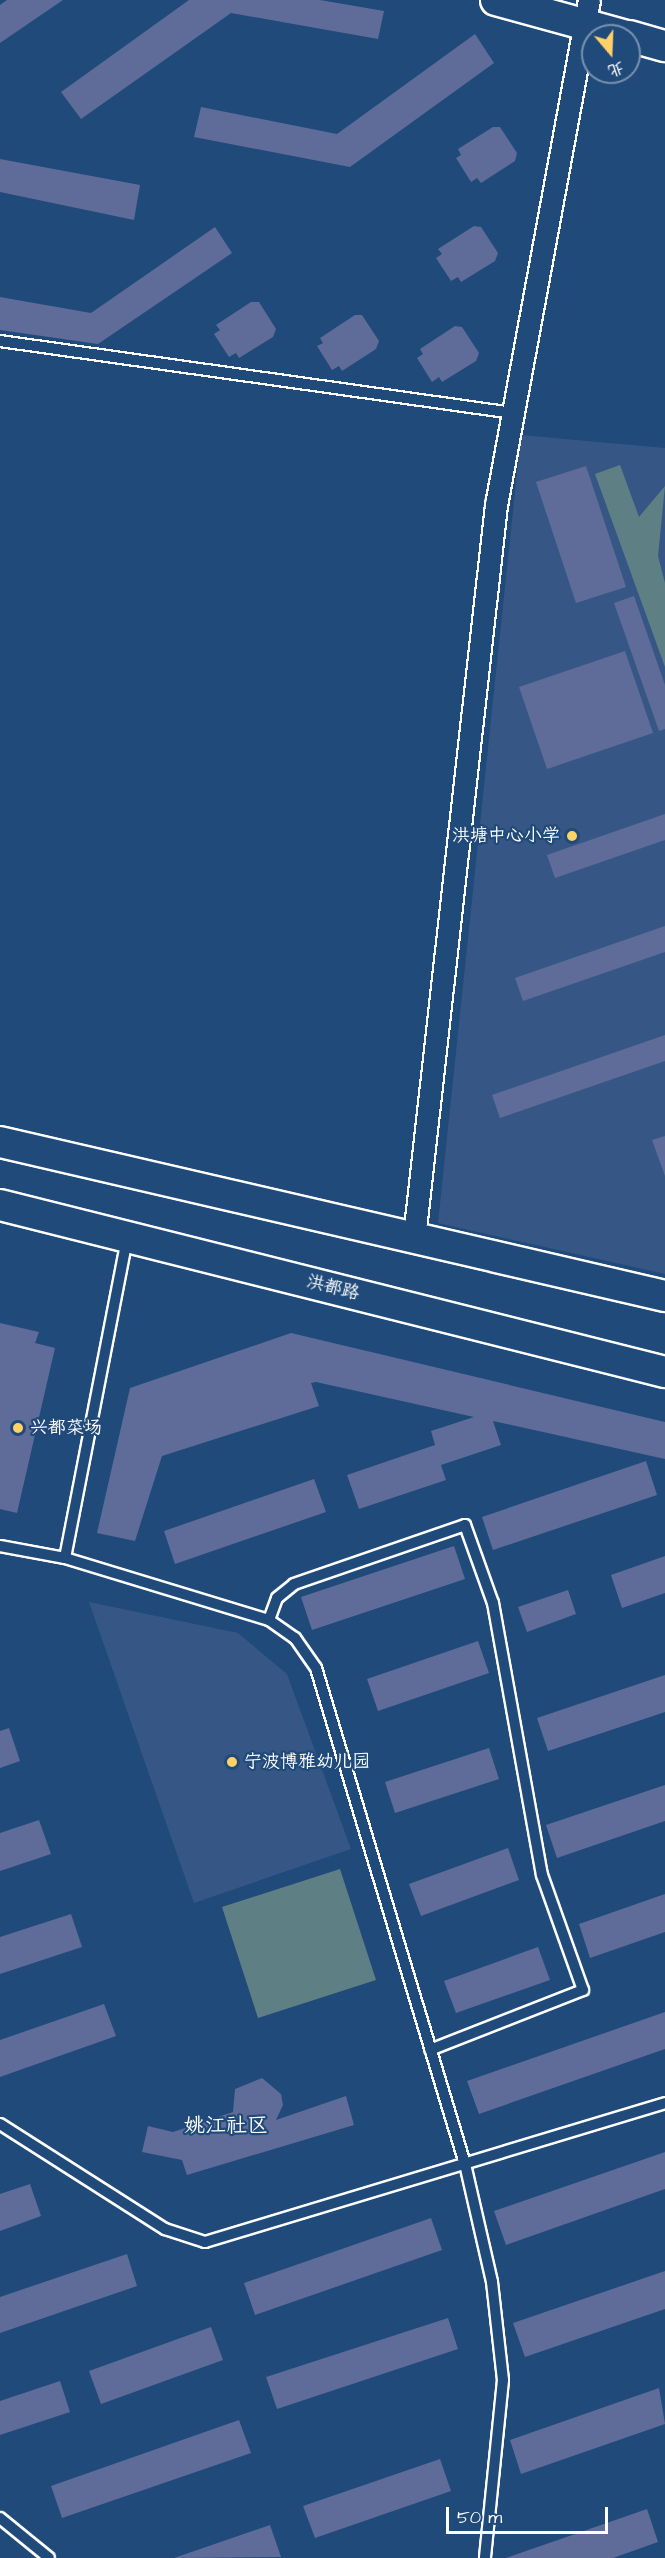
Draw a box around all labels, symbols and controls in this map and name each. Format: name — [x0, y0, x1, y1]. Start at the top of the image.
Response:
north arrow — [581, 24, 641, 84]
text: 北 — [605, 56, 627, 82]
place label: 洪塘中心小学 — [452, 825, 560, 847]
marker: 洪塘中心小学 — [565, 829, 579, 843]
street label: 洪都路 — [304, 1271, 362, 1305]
place label: 兴都菜场 — [30, 1417, 102, 1439]
marker: 兴都菜场 — [11, 1421, 25, 1435]
place label: 宁波博雅幼儿园 — [244, 1751, 370, 1773]
marker: 宁波博雅幼儿园 — [225, 1755, 239, 1769]
district label: 姚江社区 — [184, 2113, 268, 2139]
scale bar — [449, 2495, 611, 2533]
text: 50 m — [457, 2505, 502, 2530]

